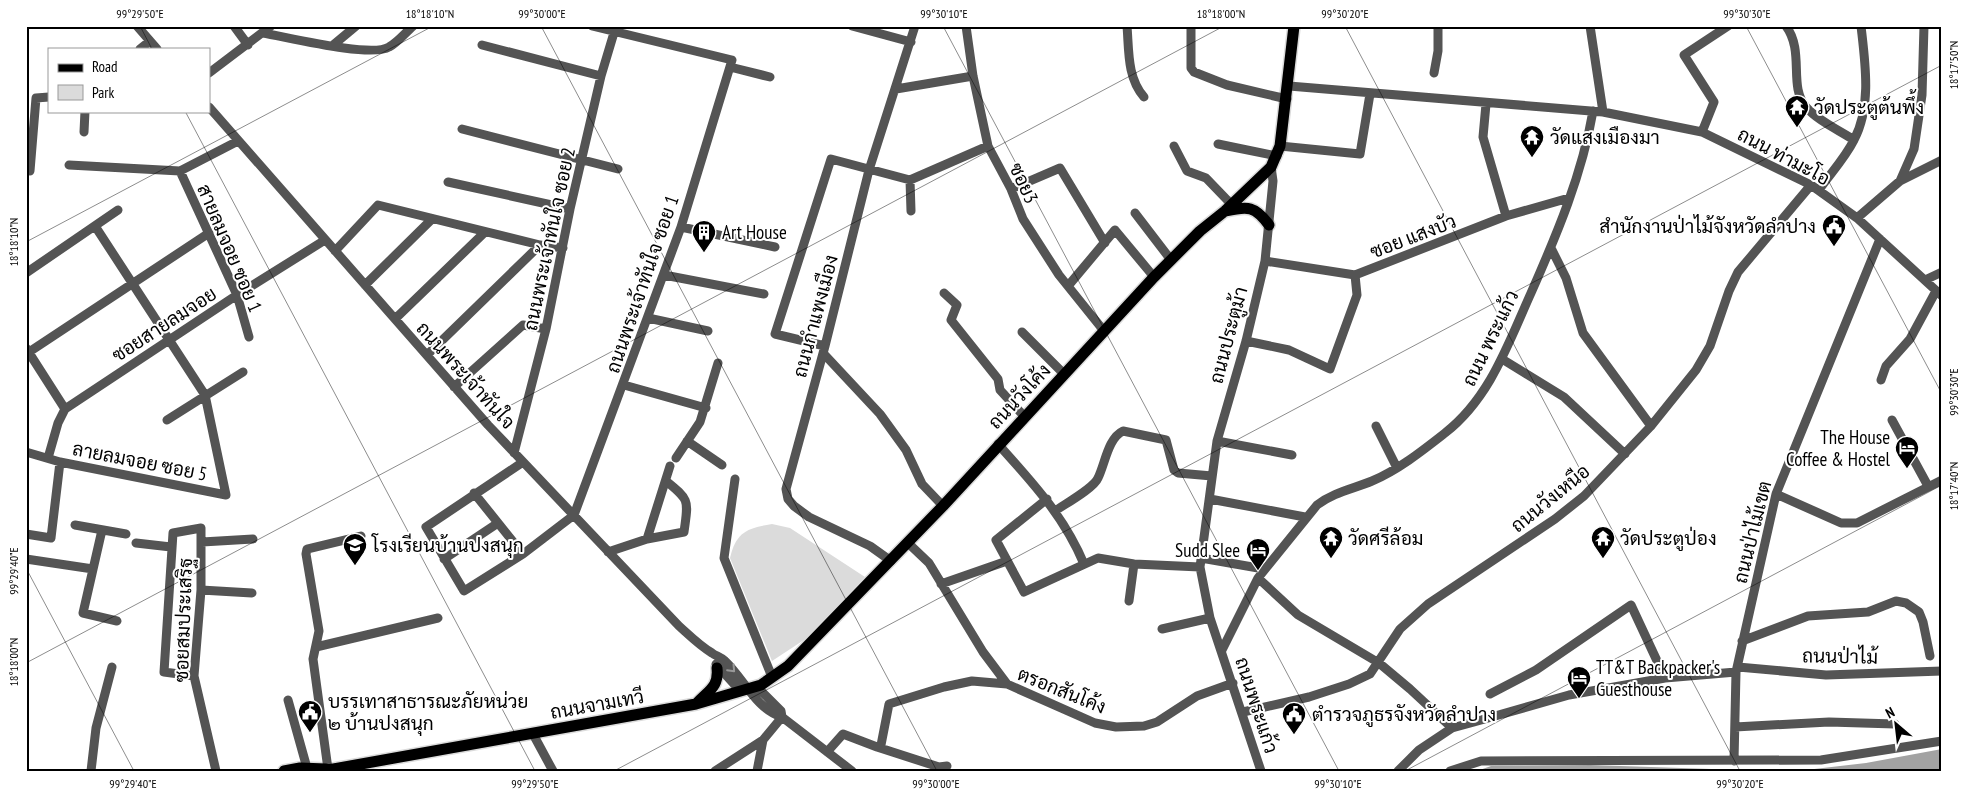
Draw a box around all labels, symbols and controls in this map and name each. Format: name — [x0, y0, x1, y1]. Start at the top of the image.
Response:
text: 99°29'50"E — [116, 6, 164, 21]
text: 18°18'10"N — [406, 6, 454, 21]
text: 99°30'00"E — [518, 6, 566, 21]
text: 99°30'10"E — [920, 6, 968, 21]
text: 18°18'00"N — [1197, 6, 1245, 21]
text: 99°30'20"E — [1321, 6, 1369, 21]
text: 99°30'30"E — [1723, 6, 1771, 21]
text: 18°17'50"N — [1946, 41, 1961, 89]
legend — [48, 48, 210, 112]
text: Road — [92, 57, 118, 76]
text: Park — [92, 83, 114, 102]
place label: วัดประตูต้นพึ้ง — [1814, 89, 1924, 121]
temple icon: วัดประตูต้นพึ้ง — [1784, 94, 1810, 128]
street label: ถนน ท่ามะโอ — [1734, 122, 1834, 190]
temple icon: วัดแสงเมืองมา — [1519, 124, 1545, 158]
place label: วัดแสงเมืองมา — [1550, 125, 1660, 149]
street label: ถนนพระเจ้าทันใจ ซอย 2 — [518, 145, 580, 333]
street label: ซอย3 — [1004, 159, 1044, 207]
street label: สายลมจอย ซอย 1 — [192, 180, 268, 316]
street label: ถนนพระเจ้าทันใจ ซอย 1 — [600, 192, 684, 376]
street label: ซอย แสงบัว — [1367, 209, 1459, 263]
public building icon: สำนักงานป่าไม้จังหวัดลำปาง — [1821, 213, 1847, 247]
place label: สำนักงานป่าไม้จังหวัดลำปาง — [1599, 214, 1816, 238]
text: 18°18'10"N — [6, 218, 21, 266]
building icon: Art House — [691, 219, 717, 253]
place label: Art House — [722, 220, 787, 244]
street label: ถนนกำแพงเมือง — [787, 252, 843, 380]
street label: ซอยสายลมจอย — [107, 281, 221, 367]
street label: ถนนประตูม้า — [1204, 284, 1254, 387]
street label: ถนน พระแก้ว — [1456, 286, 1524, 390]
street label: ถนนพระเจ้าทันใจ — [411, 316, 521, 434]
street label: ถนนวังโค้ง — [983, 358, 1055, 434]
text: 99°30'30"E — [1946, 368, 1961, 416]
place label: The House Coffee & Hostel — [1786, 425, 1891, 471]
hotel icon: The House Coffee & Hostel — [1894, 435, 1920, 469]
street label: ลายลมจอย ซอย 5 — [71, 436, 209, 486]
street label: ถนนวังเหนือ — [1506, 459, 1594, 537]
text: 18°17'40"N — [1946, 462, 1961, 510]
street label: ถนนป่าไม้เขต — [1728, 478, 1776, 586]
temple icon: วัดศรีล้อม — [1318, 525, 1344, 559]
temple icon: วัดประตูป่อง — [1590, 525, 1616, 559]
place label: วัดศรีล้อม — [1348, 526, 1423, 550]
place label: วัดประตูป่อง — [1620, 526, 1717, 552]
school or university icon: โรงเรียนบ้านปงสนุก — [342, 532, 368, 566]
place label: โรงเรียนบ้านปงสนุก — [371, 533, 524, 558]
hotel icon: Sudd Slee — [1245, 537, 1271, 571]
place label: Sudd Slee — [1175, 538, 1240, 562]
text: 99°29'40"E — [6, 547, 21, 595]
street label: ซอยสมประเสริฐ — [169, 557, 198, 683]
text: 18°18'00"N — [6, 638, 21, 686]
street label: ถนนป่าไม้ — [1802, 643, 1879, 669]
street label: ถนนพระแก้ว — [1230, 654, 1284, 756]
place label: TT&T Backpacker's Guesthouse — [1596, 655, 1720, 701]
street label: ตรอกสันโค้ง — [1014, 661, 1110, 719]
one-way arrow — [726, 663, 735, 672]
hotel icon: TT&T Backpacker's Guesthouse — [1566, 665, 1592, 699]
street label: ถนนจามเทวี — [548, 684, 646, 724]
place label: บรรเทาสาธารณะภัยหน่วย ๒ บ้านปงสนุก — [328, 689, 528, 736]
public building icon: บรรเทาสาธารณะภัยหน่วย ๒ บ้านปงสนุก — [297, 699, 323, 733]
north arrow — [1870, 700, 1920, 750]
public building icon: ตำรวจภูธรจังหวัดลำปาง — [1281, 701, 1307, 735]
place label: ตำรวจภูธรจังหวัดลำปาง — [1312, 702, 1496, 728]
text: N — [1882, 703, 1897, 722]
text: 99°29'40"E — [109, 776, 157, 791]
text: 99°29'50"E — [511, 776, 559, 791]
text: 99°30'00"E — [912, 776, 960, 791]
text: 99°30'10"E — [1314, 776, 1362, 791]
text: 99°30'20"E — [1716, 776, 1764, 791]

